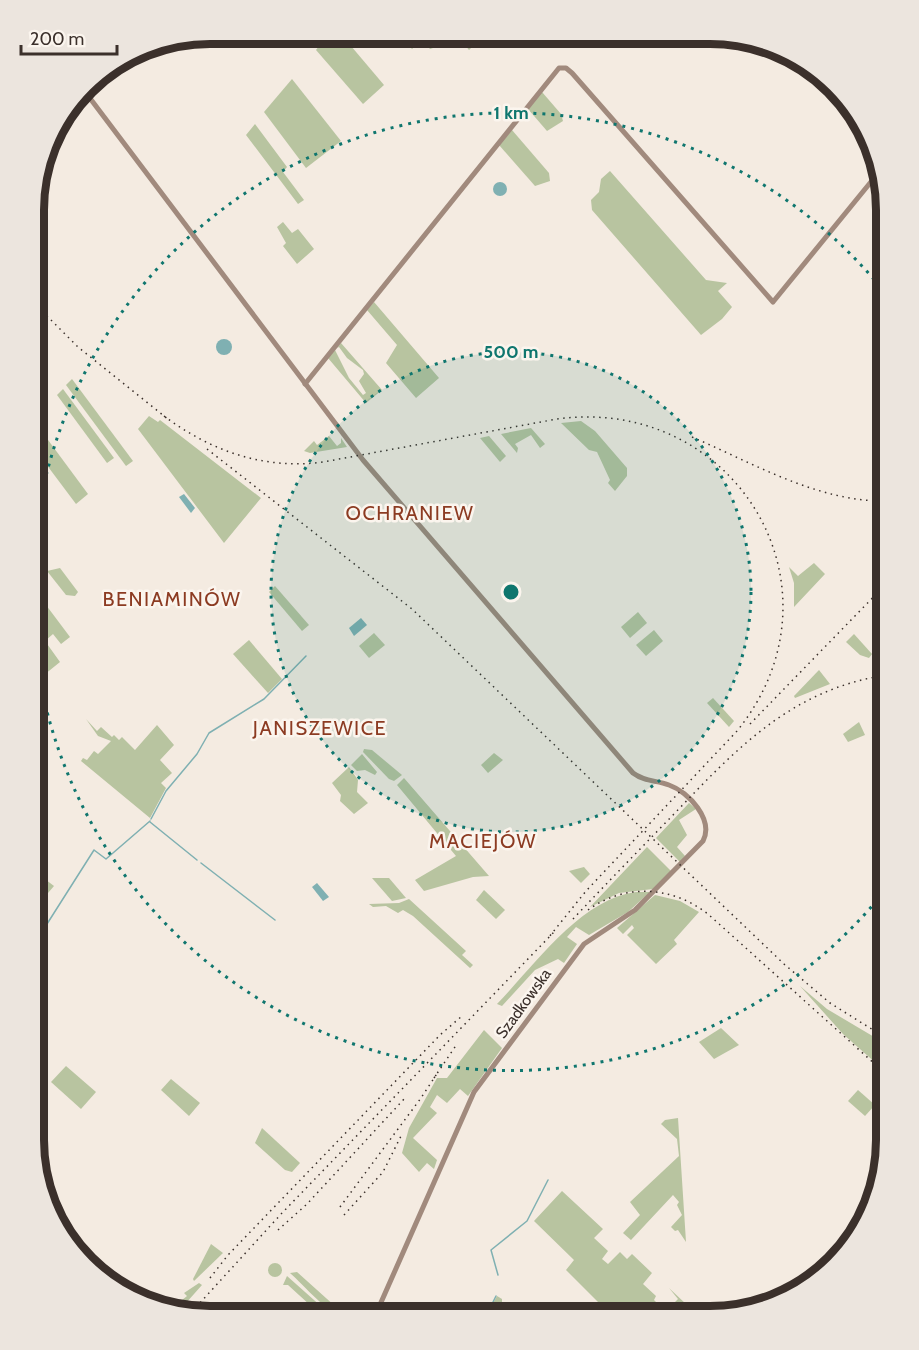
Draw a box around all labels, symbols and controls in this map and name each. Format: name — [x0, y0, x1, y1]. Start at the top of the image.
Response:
scale bar — [21, 18, 117, 56]
text: 200 m — [30, 28, 84, 50]
text: 1 km — [493, 102, 529, 124]
text: 500 m — [484, 341, 538, 363]
district label: OCHRANIEW — [346, 501, 474, 525]
centre of rings — [501, 582, 521, 602]
district label: BENIAMINÓW — [103, 587, 242, 611]
district label: JANISZEWICE — [252, 716, 387, 740]
district label: MACIEJÓW — [429, 829, 537, 853]
street label: Szadkowska — [492, 964, 555, 1042]

